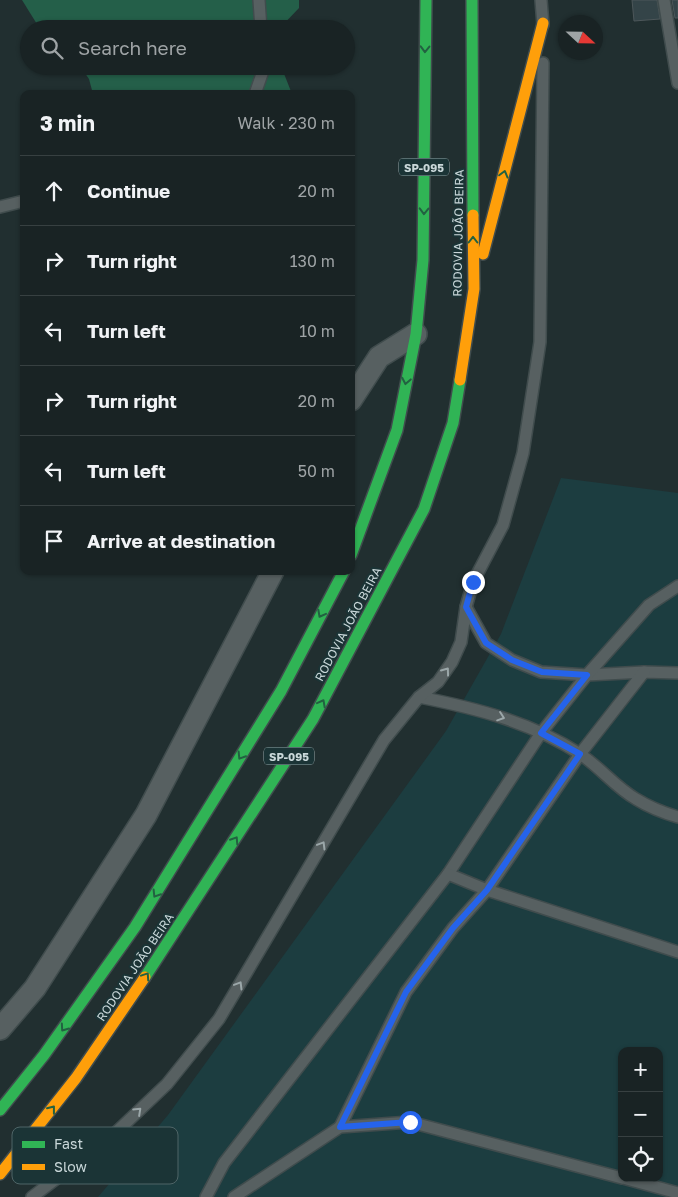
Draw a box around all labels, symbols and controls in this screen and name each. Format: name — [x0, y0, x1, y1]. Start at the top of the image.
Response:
north arrow — [558, 15, 603, 60]
search box — [20, 20, 355, 75]
icon: search — [38, 34, 66, 62]
text: Search here — [78, 36, 187, 59]
one-way arrow — [420, 45, 431, 53]
text: 3 min — [40, 110, 95, 136]
text: Walk · 230 m — [238, 113, 335, 133]
road number: SP-095 — [399, 158, 449, 176]
street label: RODOVIA JOÃO BEIRA — [449, 169, 467, 297]
one-way arrow — [498, 170, 509, 179]
icon: ahead — [40, 177, 68, 205]
text: Continue — [87, 179, 170, 202]
text: 20 m — [298, 181, 335, 201]
one-way arrow — [419, 208, 429, 215]
one-way arrow — [468, 236, 478, 244]
icon: right — [40, 247, 68, 275]
text: Turn right — [87, 249, 177, 272]
text: 130 m — [290, 251, 335, 271]
icon: left — [40, 317, 68, 345]
text: Turn left — [87, 319, 166, 342]
text: 10 m — [299, 321, 335, 341]
one-way arrow — [402, 377, 412, 386]
icon: right — [40, 387, 68, 415]
text: Turn right — [87, 389, 177, 412]
text: 20 m — [298, 391, 335, 411]
icon: left — [40, 457, 68, 485]
text: Turn left — [87, 459, 166, 482]
text: 50 m — [298, 461, 335, 481]
icon: arrive — [40, 527, 68, 555]
text: Arrive at destination — [87, 529, 275, 552]
street label: RODOVIA JOÃO BEIRA — [312, 564, 384, 684]
route end — [462, 571, 485, 594]
one-way arrow — [317, 609, 327, 618]
one-way arrow — [440, 668, 448, 677]
one-way arrow — [316, 699, 326, 708]
one-way arrow — [496, 711, 504, 721]
road number: SP-095 — [264, 748, 314, 764]
one-way arrow — [238, 750, 248, 759]
one-way arrow — [229, 836, 238, 846]
one-way arrow — [315, 842, 325, 851]
one-way arrow — [152, 888, 162, 897]
street label: RODOVIA JOÃO BEIRA — [93, 910, 177, 1024]
one-way arrow — [140, 972, 149, 982]
one-way arrow — [233, 982, 243, 991]
one-way arrow — [61, 1022, 70, 1032]
map controls — [618, 1047, 663, 1182]
button: + — [618, 1047, 663, 1092]
button: − — [618, 1092, 663, 1137]
one-way arrow — [47, 1105, 56, 1114]
one-way arrow — [133, 1108, 142, 1117]
route start — [399, 1111, 422, 1134]
legend — [12, 1127, 178, 1184]
text: Fast — [54, 1135, 83, 1152]
button: locate — [618, 1137, 663, 1182]
text: Slow — [54, 1158, 87, 1175]

